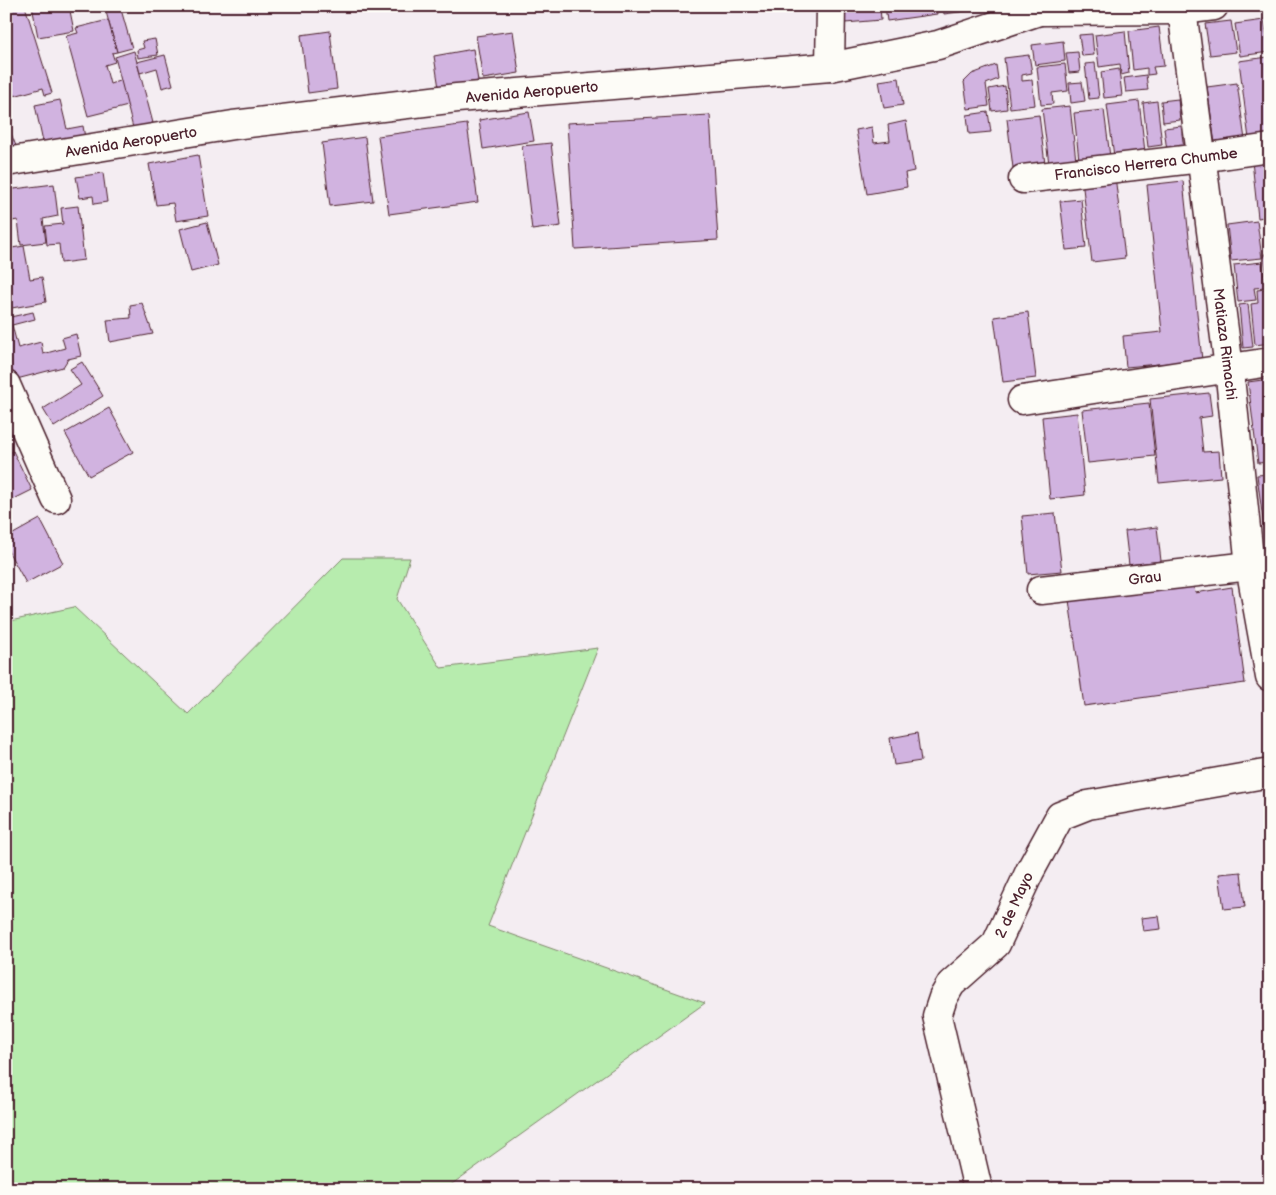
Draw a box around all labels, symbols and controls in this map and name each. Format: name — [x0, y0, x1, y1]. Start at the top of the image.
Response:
street label: Avenida Aeropuerto — [465, 77, 599, 108]
street label: Avenida Aeropuerto — [64, 123, 198, 162]
street label: Francisco Herrera Chumbe — [1053, 144, 1239, 185]
street label: Matiaza Rimachi — [1208, 287, 1241, 401]
street label: Grau — [1127, 567, 1163, 590]
street label: 2 de Mayo — [991, 869, 1038, 941]

